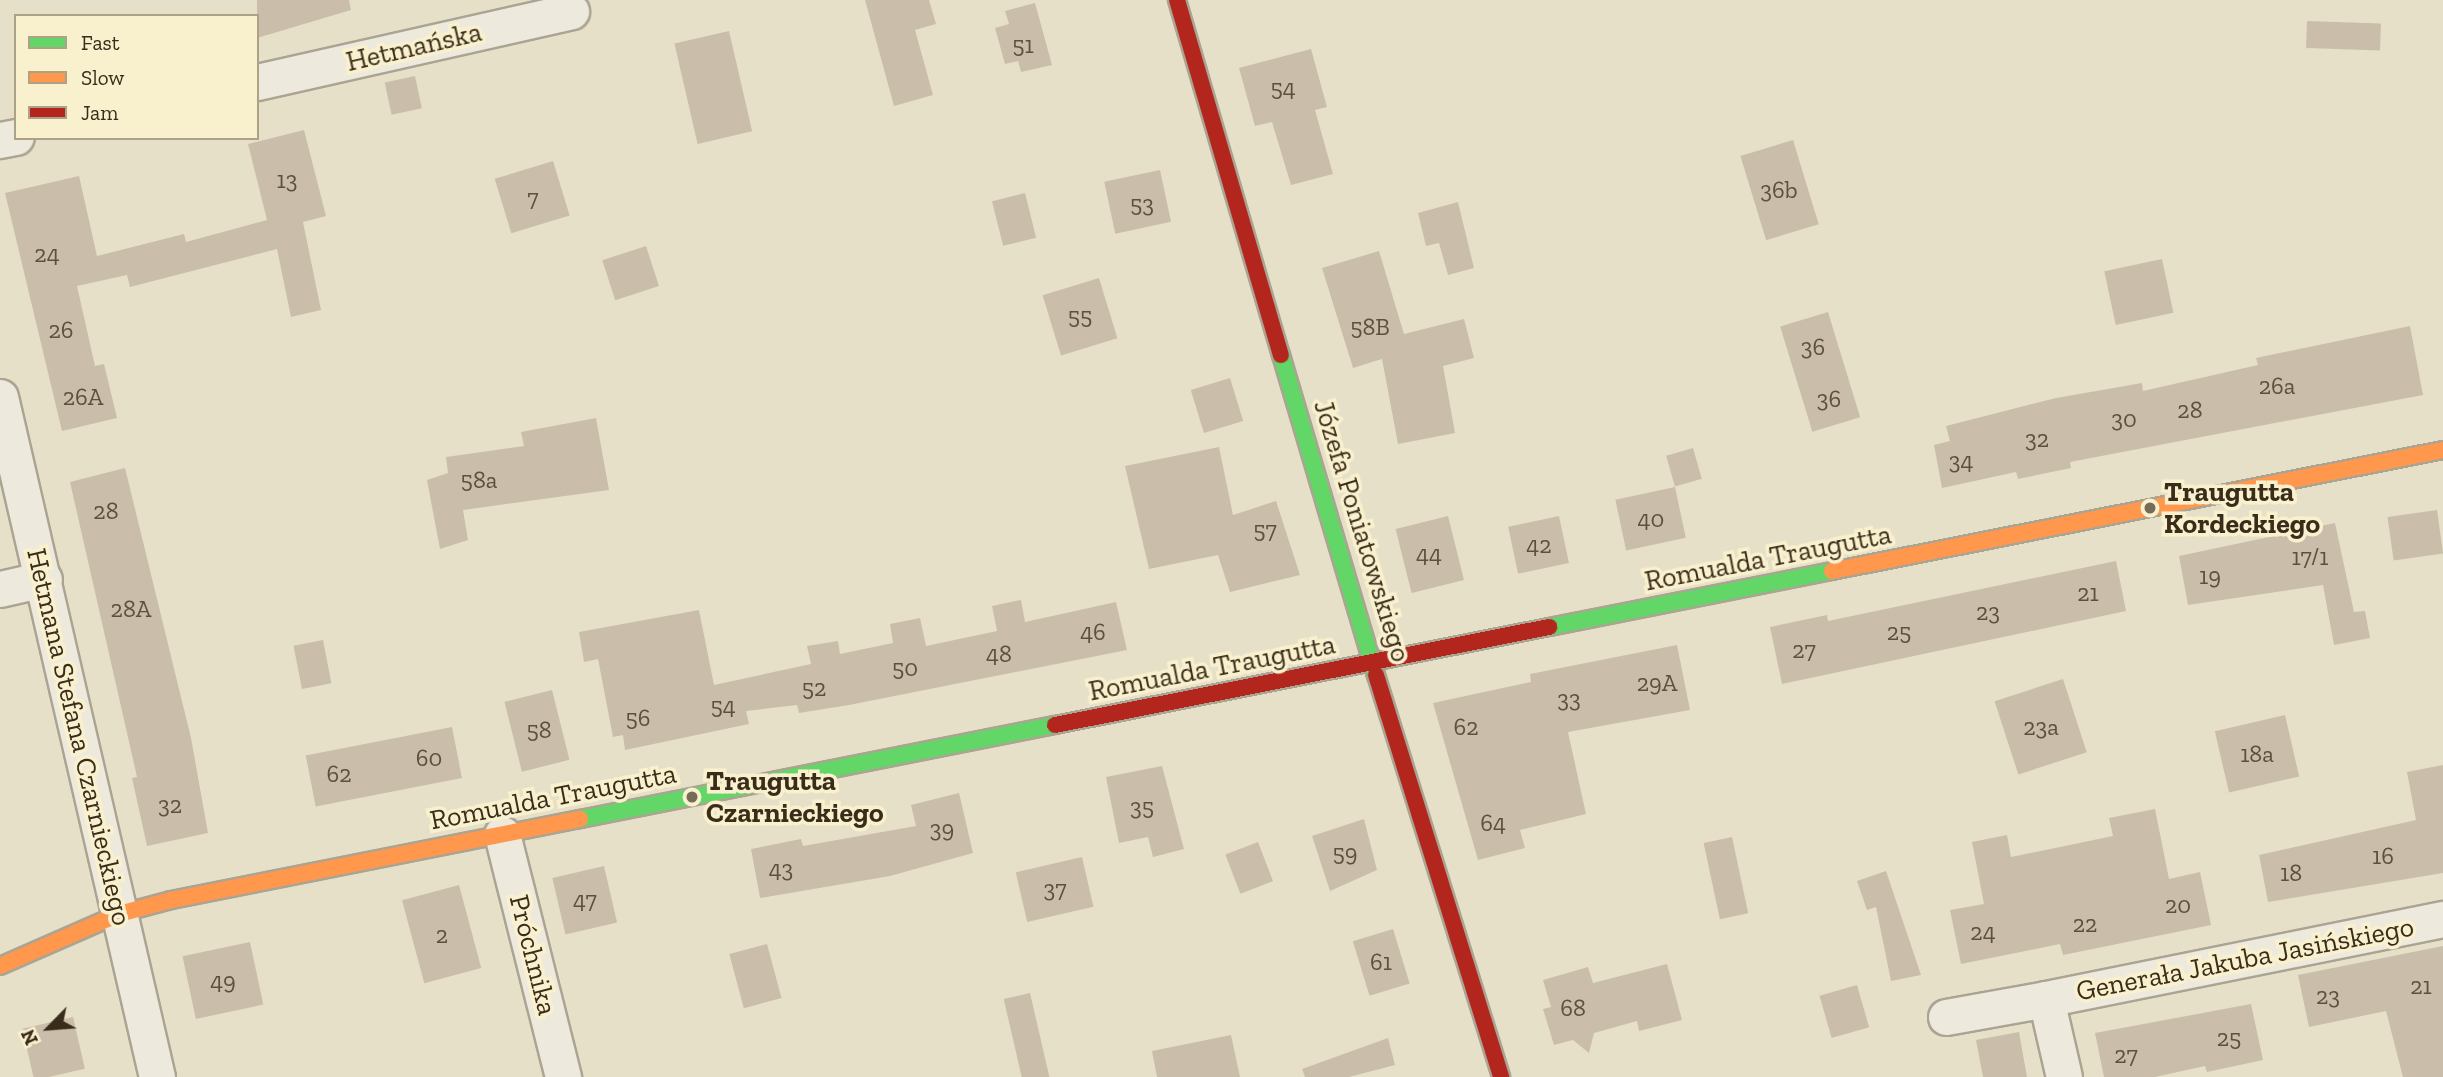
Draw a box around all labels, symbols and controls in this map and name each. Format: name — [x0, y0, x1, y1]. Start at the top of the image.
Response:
legend — [14, 14, 259, 140]
street label: Hetmańska — [343, 15, 485, 79]
text: Fast — [81, 30, 120, 55]
house number: 51 — [1012, 31, 1034, 59]
text: Slow — [81, 65, 124, 90]
house number: 54 — [1270, 74, 1296, 102]
text: Jam — [81, 100, 118, 125]
house number: 13 — [277, 166, 297, 194]
house number: 36b — [1760, 176, 1798, 204]
house number: 7 — [527, 184, 539, 212]
house number: 53 — [1130, 190, 1154, 218]
house number: 24 — [34, 240, 60, 268]
house number: 55 — [1068, 302, 1092, 330]
house number: 58B — [1350, 313, 1390, 341]
house number: 26 — [48, 316, 74, 344]
house number: 36 — [1801, 333, 1825, 361]
house number: 26a — [2259, 372, 2295, 400]
house number: 26A — [63, 383, 103, 411]
house number: 36 — [1817, 385, 1841, 413]
street label: Józefa Poniatowskiego — [1306, 396, 1418, 666]
house number: 28 — [2177, 396, 2203, 424]
house number: 30 — [2111, 405, 2137, 433]
house number: 32 — [2025, 425, 2049, 453]
house number: 34 — [1949, 447, 1973, 475]
house number: 58a — [461, 466, 497, 494]
place label: Traugutta Kordeckiego — [2164, 475, 2320, 541]
house number: 28 — [93, 497, 119, 525]
marker: Traugutta Kordeckiego — [2142, 500, 2158, 516]
house number: 40 — [1638, 505, 1664, 533]
house number: 57 — [1253, 516, 1277, 544]
street label: Romualda Traugutta — [1642, 518, 1894, 598]
house number: 42 — [1526, 531, 1552, 559]
house number: 44 — [1416, 540, 1442, 568]
house number: 17/1 — [2292, 543, 2328, 571]
street label: Hetmana Stefana Czarnieckiego — [19, 545, 139, 929]
house number: 19 — [2199, 562, 2221, 590]
house number: 21 — [2077, 579, 2099, 607]
house number: 28A — [111, 595, 151, 623]
house number: 23 — [1976, 598, 2000, 626]
house number: 46 — [1080, 618, 1106, 646]
house number: 25 — [1887, 618, 1911, 646]
street label: Romualda Traugutta — [1086, 628, 1338, 708]
house number: 27 — [1792, 636, 1816, 664]
house number: 48 — [986, 640, 1012, 668]
house number: 50 — [892, 654, 918, 682]
house number: 29A — [1637, 669, 1677, 697]
house number: 52 — [802, 674, 826, 702]
house number: 33 — [1557, 685, 1581, 713]
house number: 54 — [710, 692, 736, 720]
house number: 56 — [625, 704, 651, 732]
house number: 62 — [1453, 713, 1479, 741]
house number: 23a — [2023, 713, 2059, 741]
house number: 58 — [526, 716, 552, 744]
house number: 18a — [2240, 740, 2274, 768]
house number: 60 — [416, 744, 442, 772]
street label: Romualda Traugutta — [427, 757, 679, 837]
house number: 62 — [326, 760, 352, 788]
place label: Traugutta Czarnieckiego — [706, 764, 884, 830]
marker: Traugutta Czarnieckiego — [684, 789, 700, 805]
house number: 32 — [158, 791, 182, 819]
house number: 35 — [1130, 793, 1154, 821]
house number: 64 — [1480, 809, 1506, 837]
house number: 39 — [930, 815, 954, 843]
house number: 59 — [1332, 839, 1358, 867]
house number: 16 — [2372, 842, 2394, 870]
house number: 43 — [769, 855, 793, 883]
house number: 18 — [2280, 859, 2302, 887]
house number: 37 — [1043, 875, 1067, 903]
house number: 47 — [573, 886, 597, 914]
street label: Próchnika — [502, 891, 564, 1019]
house number: 20 — [2165, 891, 2191, 919]
house number: 22 — [2073, 910, 2097, 938]
street label: Generała Jakuba Jasińskiego — [2073, 910, 2417, 1008]
house number: 24 — [1970, 918, 1996, 946]
house number: 2 — [436, 921, 448, 949]
house number: 61 — [1370, 948, 1392, 976]
house number: 49 — [210, 967, 236, 995]
house number: 21 — [2410, 972, 2432, 1000]
house number: 23 — [2316, 982, 2340, 1010]
north arrow — [14, 993, 84, 1063]
house number: 68 — [1560, 994, 1586, 1022]
house number: 25 — [2217, 1024, 2241, 1052]
text: N — [16, 1026, 43, 1049]
house number: 27 — [2114, 1041, 2138, 1069]

